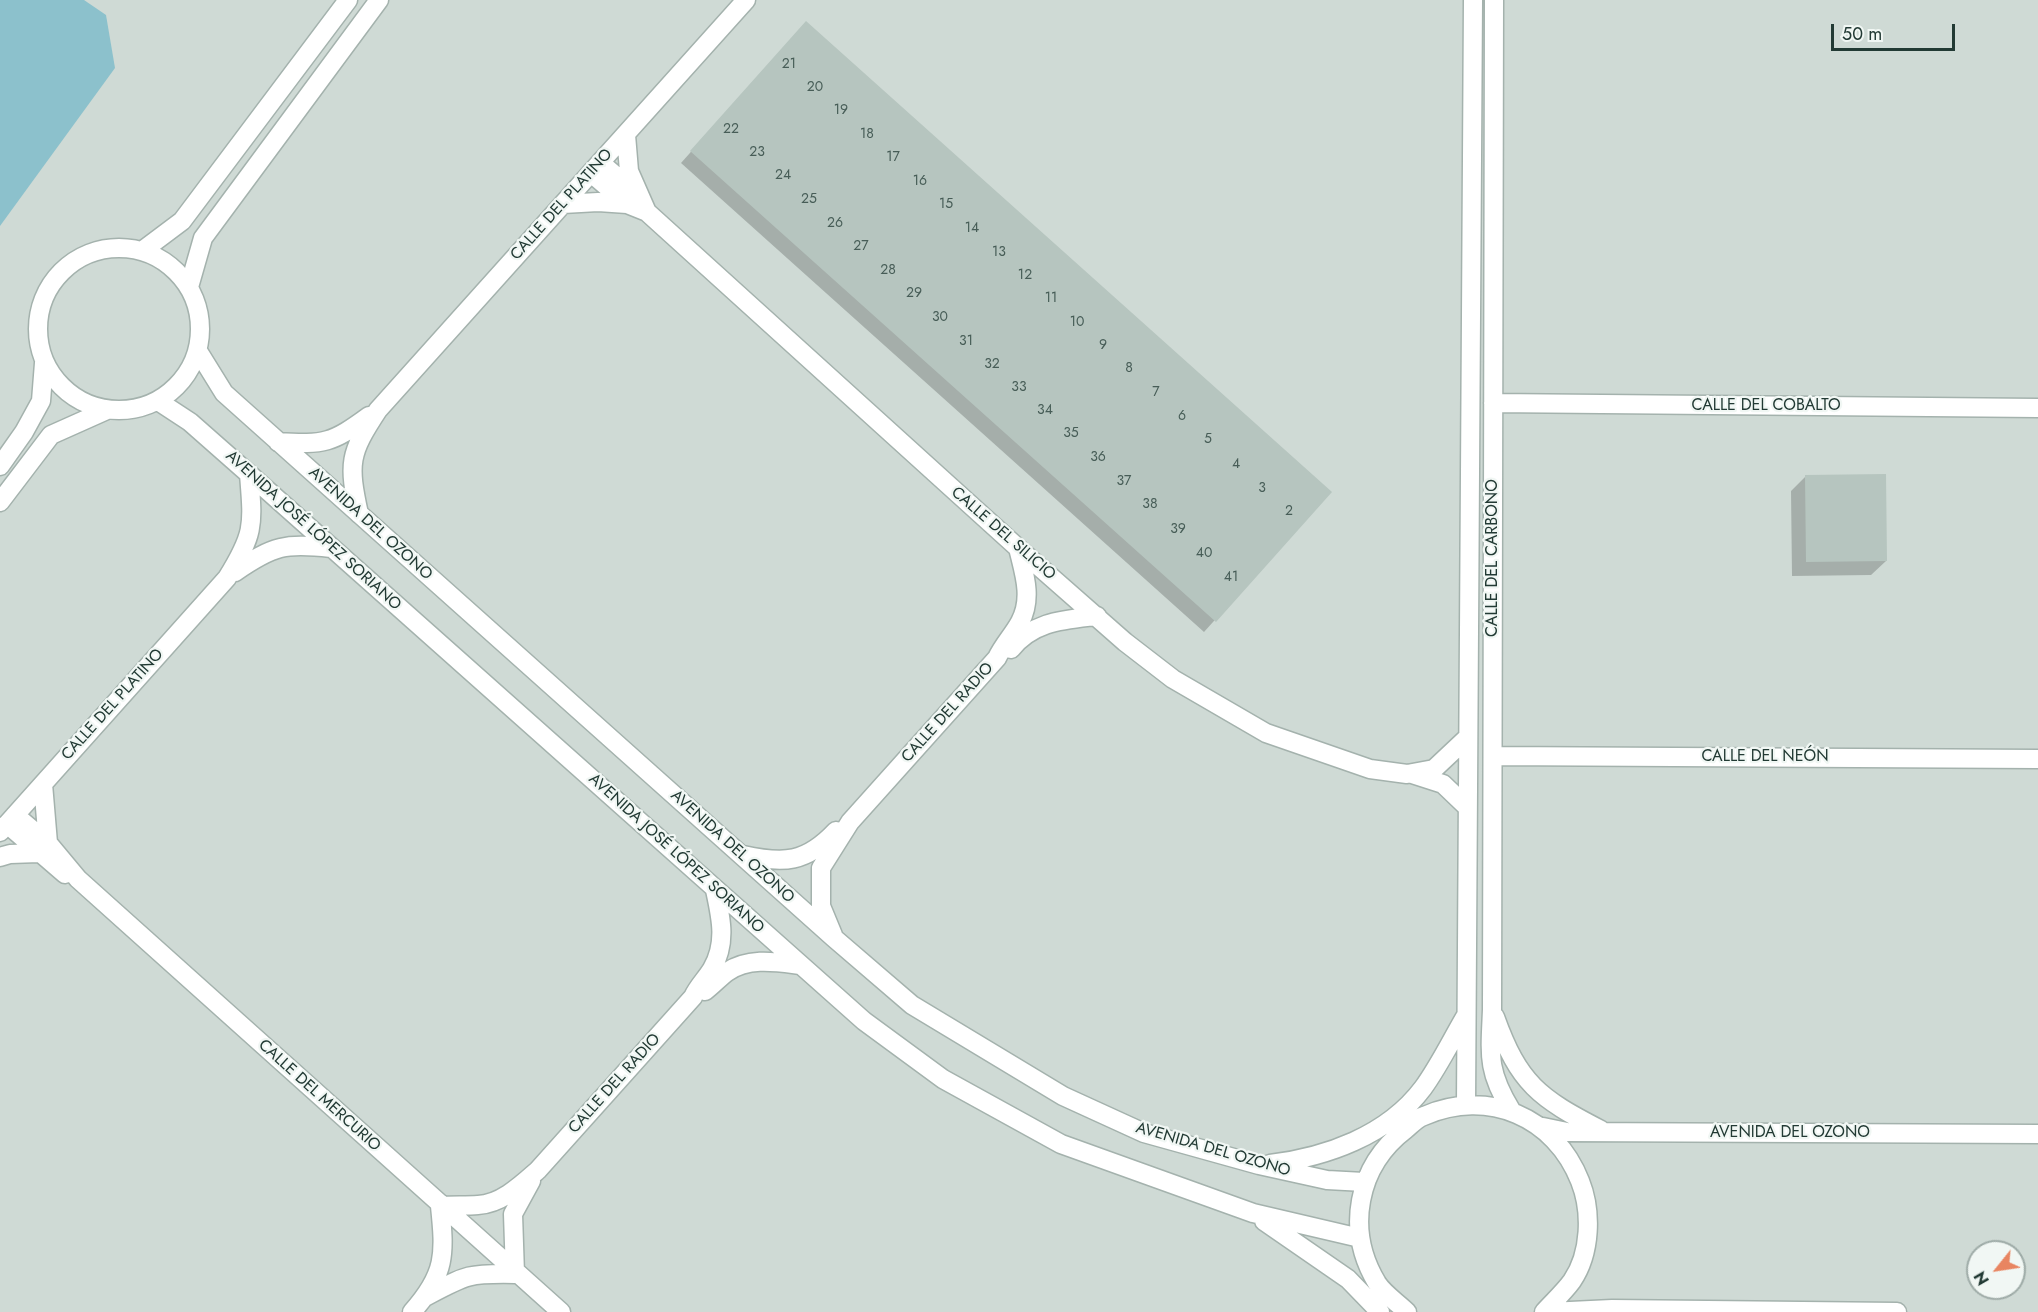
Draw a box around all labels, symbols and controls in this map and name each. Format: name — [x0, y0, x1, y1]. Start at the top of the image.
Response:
scale bar — [1834, 12, 1958, 50]
text: 50 m — [1842, 21, 1882, 47]
house number: 21 — [782, 57, 796, 73]
house number: 20 — [807, 80, 823, 96]
house number: 19 — [834, 103, 848, 119]
house number: 22 — [723, 122, 739, 138]
house number: 18 — [860, 127, 874, 143]
street label: CALLE DEL PLATINO — [507, 145, 617, 265]
house number: 23 — [749, 145, 765, 161]
house number: 17 — [886, 150, 900, 166]
house number: 24 — [775, 168, 791, 184]
house number: 16 — [913, 174, 927, 190]
house number: 25 — [801, 192, 817, 208]
house number: 15 — [939, 197, 953, 213]
house number: 26 — [827, 216, 843, 232]
house number: 14 — [965, 221, 979, 237]
house number: 27 — [853, 239, 869, 255]
house number: 13 — [992, 245, 1006, 261]
house number: 28 — [880, 263, 896, 279]
house number: 12 — [1018, 268, 1032, 284]
house number: 29 — [906, 286, 922, 302]
house number: 11 — [1045, 291, 1057, 307]
house number: 30 — [932, 310, 948, 326]
house number: 10 — [1070, 315, 1084, 331]
house number: 31 — [959, 334, 973, 350]
house number: 9 — [1099, 338, 1107, 354]
house number: 32 — [984, 357, 1000, 373]
house number: 8 — [1125, 361, 1133, 377]
house number: 33 — [1011, 380, 1027, 396]
house number: 7 — [1152, 385, 1160, 401]
street label: CALLE DEL COBALTO — [1691, 396, 1841, 416]
house number: 34 — [1037, 403, 1053, 419]
house number: 6 — [1178, 409, 1186, 425]
house number: 35 — [1063, 426, 1079, 442]
house number: 5 — [1204, 432, 1212, 448]
street label: AVENIDA JOSÉ LÓPEZ SORIANO — [221, 447, 405, 615]
house number: 36 — [1090, 450, 1106, 466]
house number: 4 — [1232, 457, 1240, 473]
street label: AVENIDA DEL OZONO — [304, 463, 436, 585]
house number: 37 — [1117, 474, 1131, 490]
street label: CALLE DEL CARBONO — [1483, 479, 1503, 637]
house number: 3 — [1258, 481, 1266, 497]
street label: CALLE DEL SILICIO — [947, 483, 1059, 585]
house number: 38 — [1142, 497, 1158, 513]
house number: 2 — [1285, 504, 1293, 520]
house number: 39 — [1170, 522, 1186, 538]
house number: 40 — [1196, 546, 1212, 562]
house number: 41 — [1224, 570, 1238, 586]
street label: CALLE DEL PLATINO — [58, 645, 168, 765]
street label: CALLE DEL RADIO — [898, 659, 998, 767]
street label: CALLE DEL NEÓN — [1701, 747, 1829, 767]
street label: AVENIDA JOSÉ LÓPEZ SORIANO — [584, 770, 768, 938]
street label: AVENIDA DEL OZONO — [666, 786, 798, 908]
street label: CALLE DEL RADIO — [565, 1030, 665, 1138]
street label: CALLE DEL MERCURIO — [254, 1036, 384, 1156]
street label: AVENIDA DEL OZONO — [1134, 1119, 1292, 1181]
street label: AVENIDA DEL OZONO — [1710, 1123, 1870, 1143]
north arrow — [1966, 1240, 2026, 1300]
text: N — [1969, 1267, 1995, 1290]

